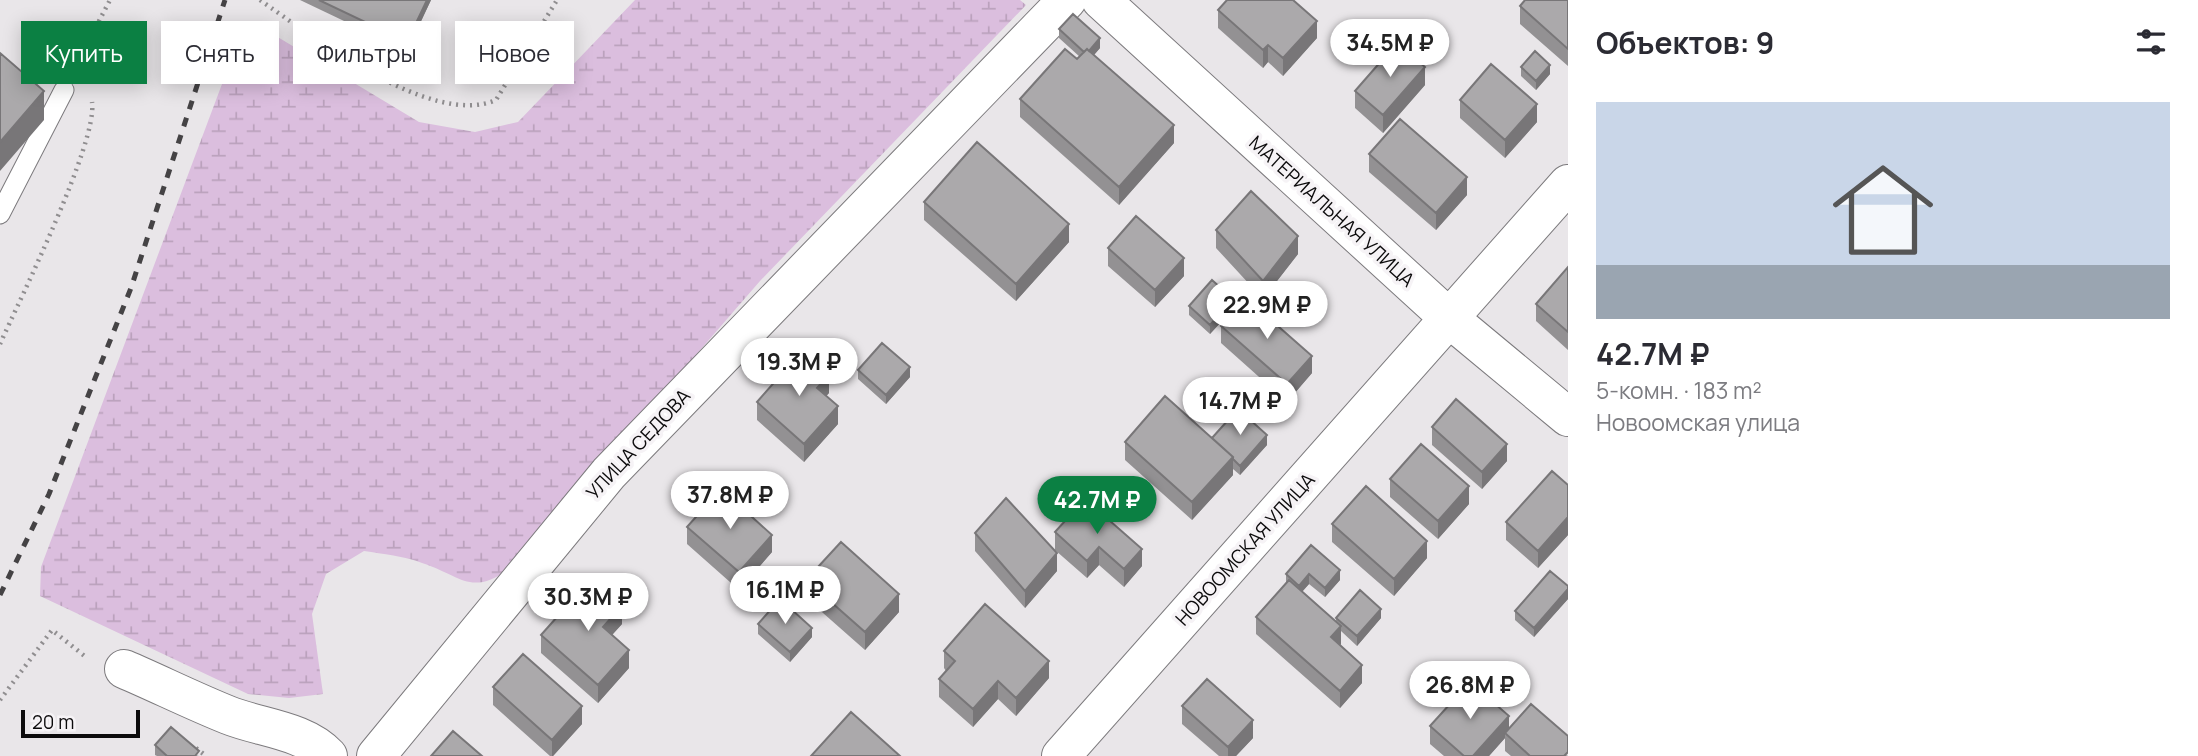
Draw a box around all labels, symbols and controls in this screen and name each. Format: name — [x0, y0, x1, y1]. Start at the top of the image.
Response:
pin: 34.5M ₽ — [1325, 20, 1455, 79]
chip: Купить — [21, 21, 147, 84]
chip: Снять — [161, 21, 279, 84]
chip: Фильтры — [293, 21, 441, 84]
chip: Новое — [455, 21, 574, 84]
text: Объектов: 9 — [1596, 22, 1774, 63]
icon: filters — [2132, 23, 2170, 61]
text: 34.5M ₽ — [1346, 26, 1434, 58]
street label: МАТЕРИАЛЬНАЯ УЛИЦА — [1244, 130, 1420, 292]
icon: home — [1820, 147, 1946, 273]
pin: 22.9M ₽ — [1202, 282, 1332, 341]
text: 22.9M ₽ — [1223, 288, 1311, 320]
text: 42.7M ₽ — [1596, 333, 1709, 374]
pin: 19.3M ₽ — [734, 338, 864, 398]
text: 19.3M ₽ — [757, 345, 841, 377]
text: 5-комн. · 183 m² — [1596, 374, 1762, 406]
pin: 14.7M ₽ — [1175, 378, 1305, 437]
street label: УЛИЦА СЕДОВА — [580, 383, 696, 505]
text: 14.7M ₽ — [1199, 384, 1281, 416]
text: Новоомская улица — [1596, 406, 1800, 438]
street label: НОВООМСКАЯ УЛИЦА — [1169, 467, 1321, 631]
pin: 37.8M ₽ — [665, 472, 795, 531]
pin: 42.7M ₽ — [1032, 476, 1162, 536]
text: 37.8M ₽ — [687, 478, 773, 510]
text: 42.7M ₽ — [1054, 483, 1140, 515]
pin: 16.1M ₽ — [720, 566, 850, 626]
text: 16.1M ₽ — [746, 573, 824, 605]
pin: 30.3M ₽ — [523, 574, 653, 633]
text: 30.3M ₽ — [544, 580, 632, 612]
pin: 26.8M ₽ — [1405, 662, 1535, 721]
text: 26.8M ₽ — [1425, 668, 1515, 700]
scale bar — [21, 707, 140, 739]
text: 20 m — [32, 709, 74, 735]

